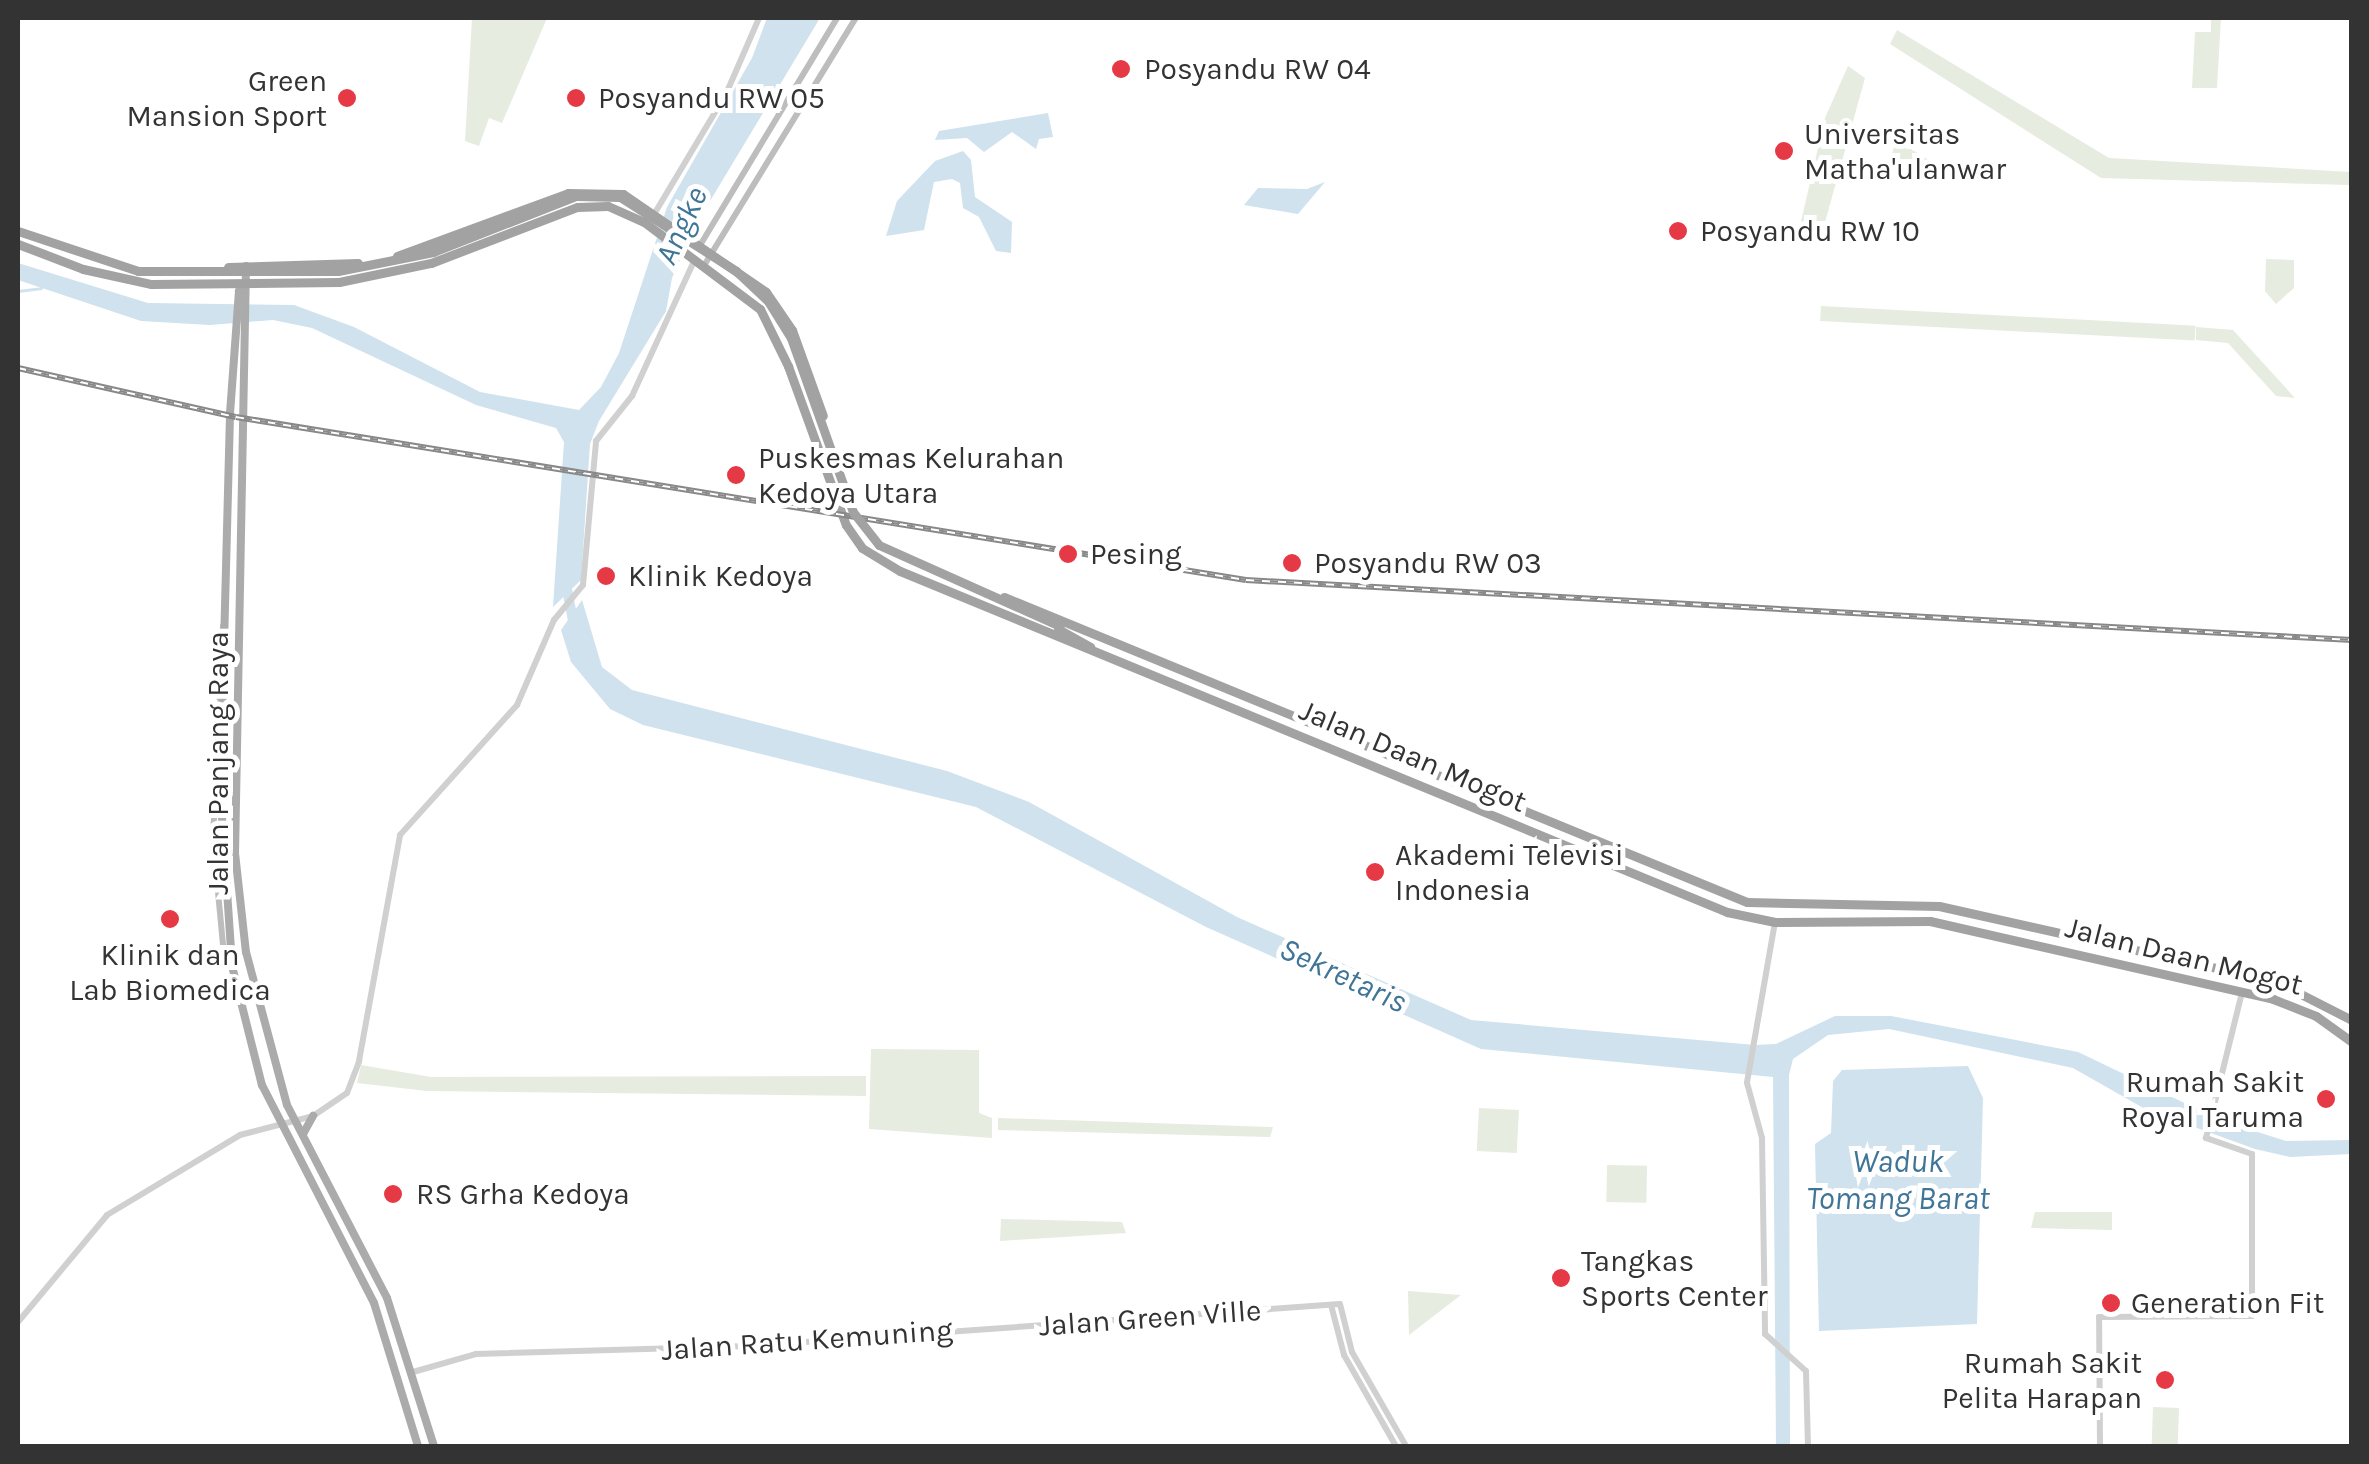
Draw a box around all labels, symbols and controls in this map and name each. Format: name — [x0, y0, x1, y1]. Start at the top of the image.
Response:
place label: Posyandu RW 04 — [1144, 51, 1371, 87]
marker: Posyandu RW 04 — [1108, 56, 1134, 82]
place label: Green Mansion Sport — [126, 63, 327, 134]
place label: Posyandu RW 05 — [598, 80, 825, 116]
marker: Posyandu RW 05 — [563, 85, 589, 111]
marker: Green Mansion Sport — [336, 87, 358, 109]
place label: Universitas Matha'ulanwar — [1804, 116, 2006, 186]
marker: Universitas Matha'ulanwar — [1773, 140, 1795, 162]
water label: Angke — [647, 181, 717, 271]
place label: Posyandu RW 10 — [1700, 213, 1920, 249]
marker: Posyandu RW 10 — [1665, 218, 1691, 244]
place label: Puskesmas Kelurahan Kedoya Utara — [758, 440, 1064, 510]
marker: Puskesmas Kelurahan Kedoya Utara — [723, 462, 749, 488]
place label: Pesing — [1090, 536, 1182, 572]
marker: Pesing — [1055, 541, 1081, 567]
place label: Posyandu RW 03 — [1314, 545, 1542, 581]
marker: Posyandu RW 03 — [1279, 550, 1305, 576]
place label: Klinik Kedoya — [628, 558, 813, 594]
marker: Klinik Kedoya — [593, 563, 619, 589]
street label: Jalan Panjang Raya — [200, 631, 236, 895]
street label: Jalan Daan Mogot — [1294, 692, 1532, 820]
place label: Akademi Televisi Indonesia — [1395, 837, 1624, 908]
marker: Akademi Televisi Indonesia — [1364, 861, 1386, 883]
marker: Klinik dan Lab Biomedica — [157, 906, 183, 932]
street label: Jalan Daan Mogot — [2062, 909, 2306, 1003]
water label: Sekretaris — [1273, 930, 1413, 1022]
place label: Klinik dan Lab Biomedica — [69, 937, 271, 1008]
place label: Rumah Sakit Royal Taruma — [2121, 1064, 2304, 1134]
marker: Rumah Sakit Royal Taruma — [2313, 1086, 2339, 1112]
water label: Waduk Tomang Barat — [1806, 1144, 1990, 1219]
place label: RS Grha Kedoya — [416, 1176, 630, 1212]
marker: RS Grha Kedoya — [380, 1181, 406, 1207]
place label: Tangkas Sports Center — [1581, 1243, 1768, 1314]
marker: Tangkas Sports Center — [1550, 1267, 1572, 1289]
place label: Generation Fit — [2131, 1285, 2324, 1321]
street label: Jalan Green Ville — [1038, 1292, 1262, 1344]
marker: Generation Fit — [2100, 1292, 2122, 1314]
street label: Jalan Ratu Kemuning — [660, 1312, 954, 1368]
place label: Rumah Sakit Pelita Harapan — [1942, 1345, 2142, 1416]
marker: Rumah Sakit Pelita Harapan — [2152, 1367, 2178, 1393]

